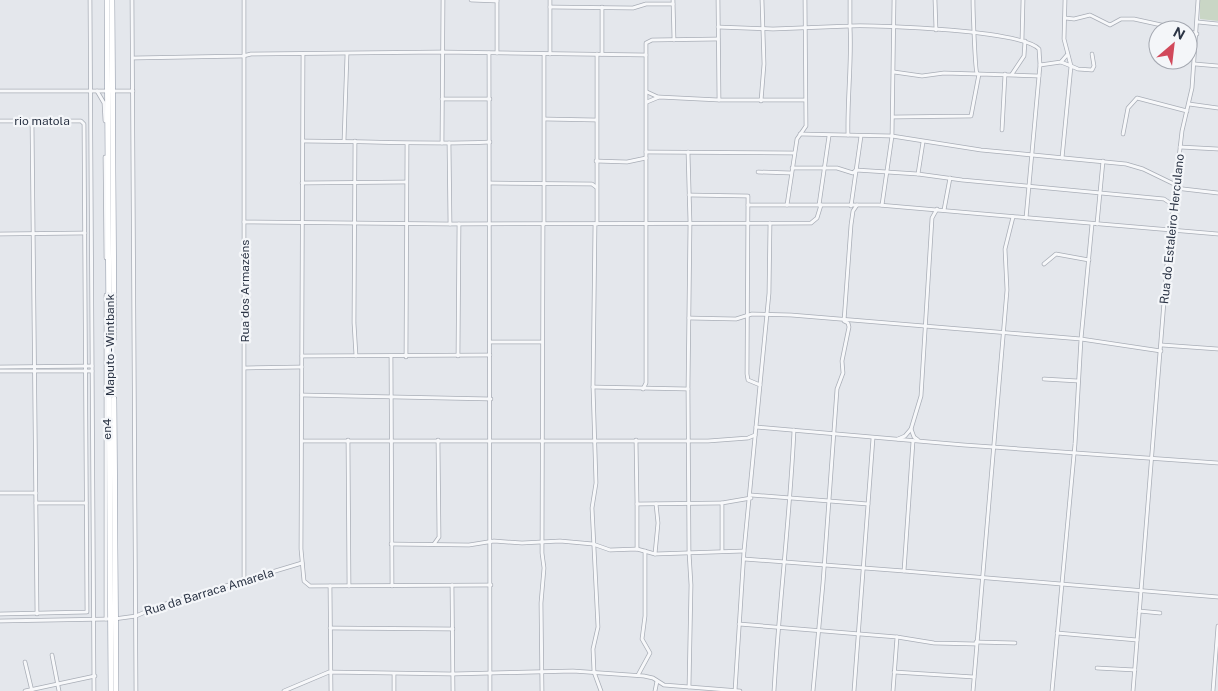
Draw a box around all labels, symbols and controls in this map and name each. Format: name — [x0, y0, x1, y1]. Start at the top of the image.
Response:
north arrow — [1148, 20, 1198, 70]
text: N — [1171, 24, 1188, 43]
street label: rio matola — [14, 114, 70, 128]
street label: Rua do Estaleiro Herculano — [1157, 153, 1187, 305]
street label: Rua dos Armazéns — [238, 240, 252, 342]
street label: Maputo - Wintbank — [103, 293, 117, 396]
street label: en4 — [100, 418, 114, 440]
street label: Rua da Barraca Amarela — [143, 566, 275, 618]

